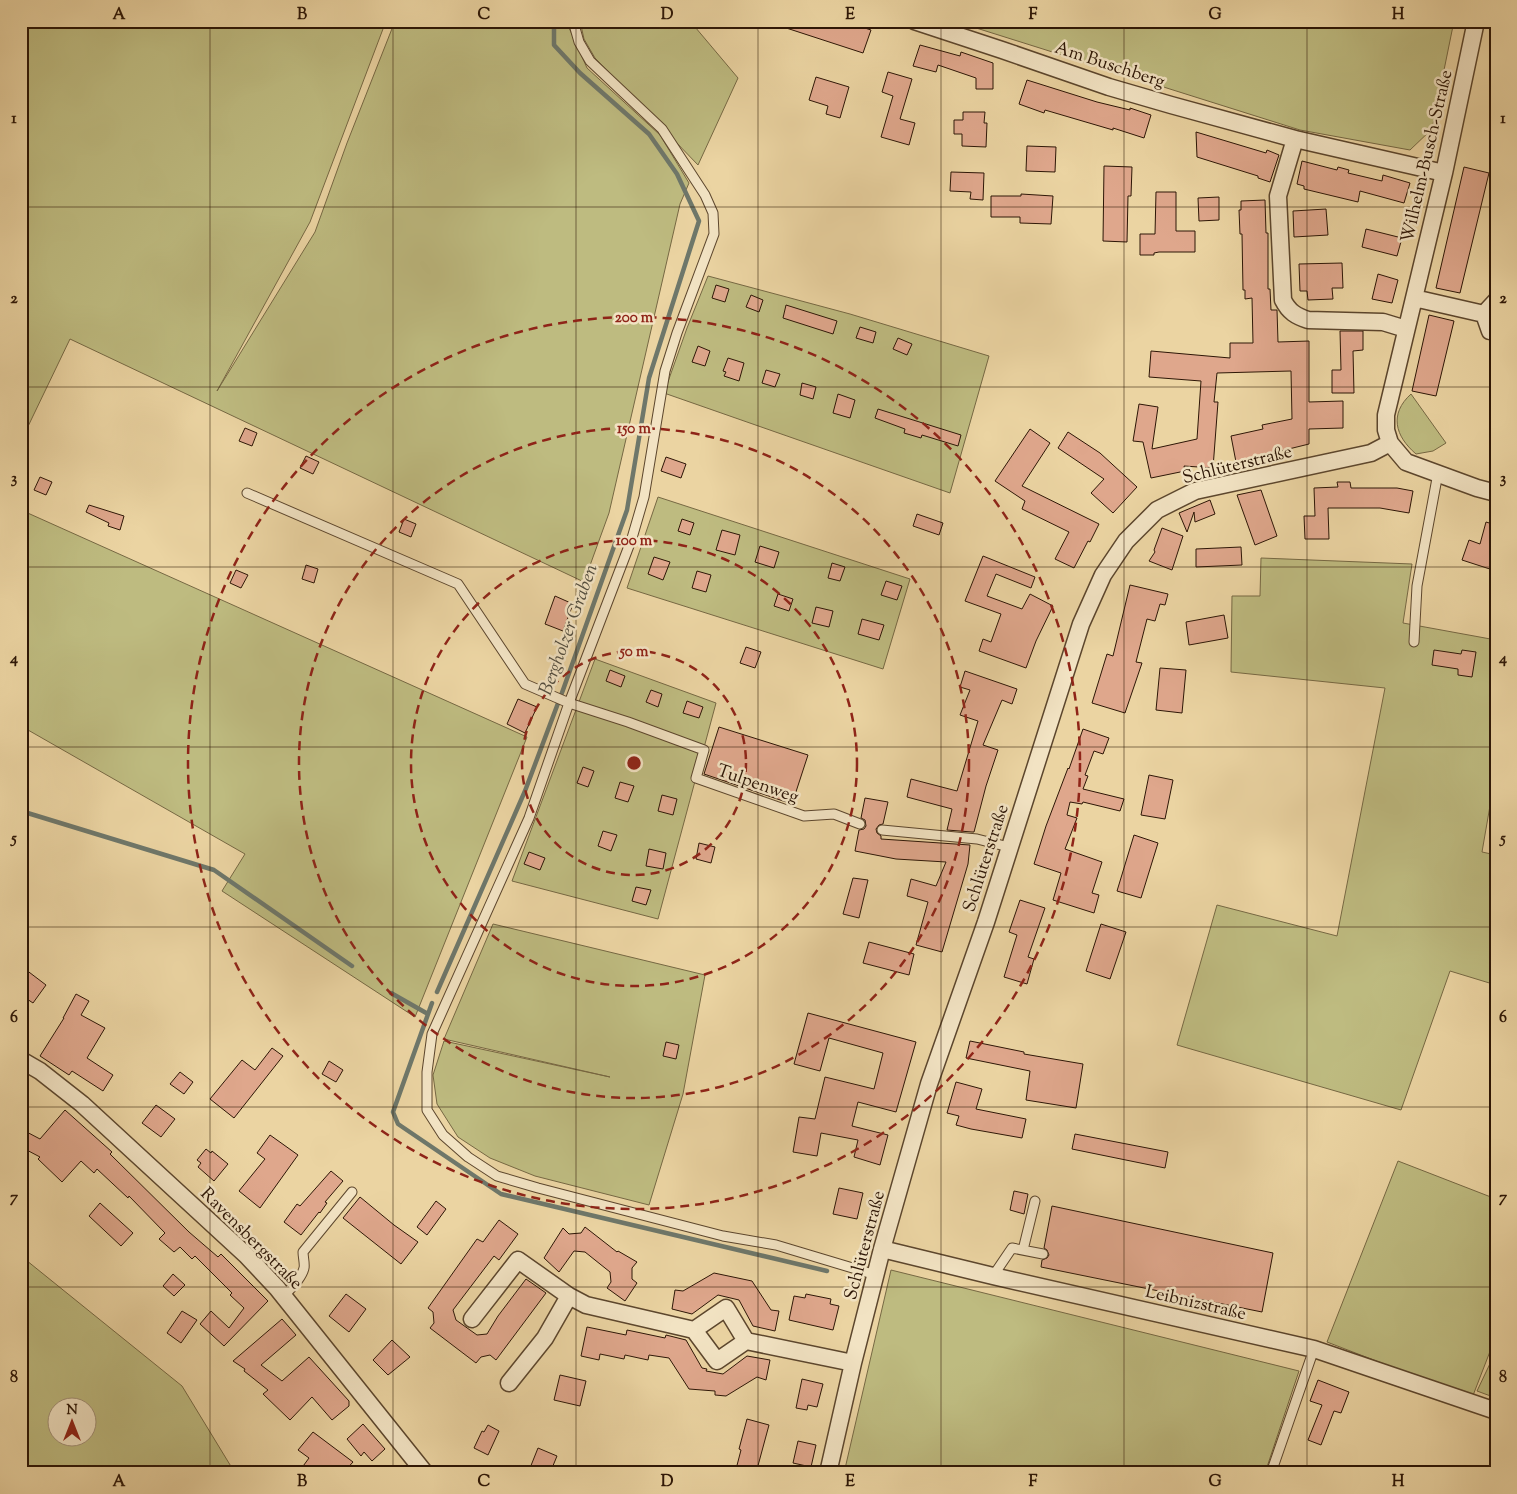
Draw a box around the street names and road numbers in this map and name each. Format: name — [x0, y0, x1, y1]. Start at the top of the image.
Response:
street label: Am Buschberg — [1051, 36, 1168, 96]
street label: Wilhelm-Busch-Straße — [1395, 67, 1460, 245]
street label: Schlüterstraße — [1180, 440, 1295, 492]
street label: Tulpenweg — [713, 759, 802, 811]
street label: Schlüterstraße — [957, 801, 1017, 916]
street label: Ravensbergstraße — [193, 1182, 308, 1297]
street label: Schlüterstraße — [839, 1188, 893, 1303]
street label: Leibnizstraße — [1143, 1280, 1249, 1328]

